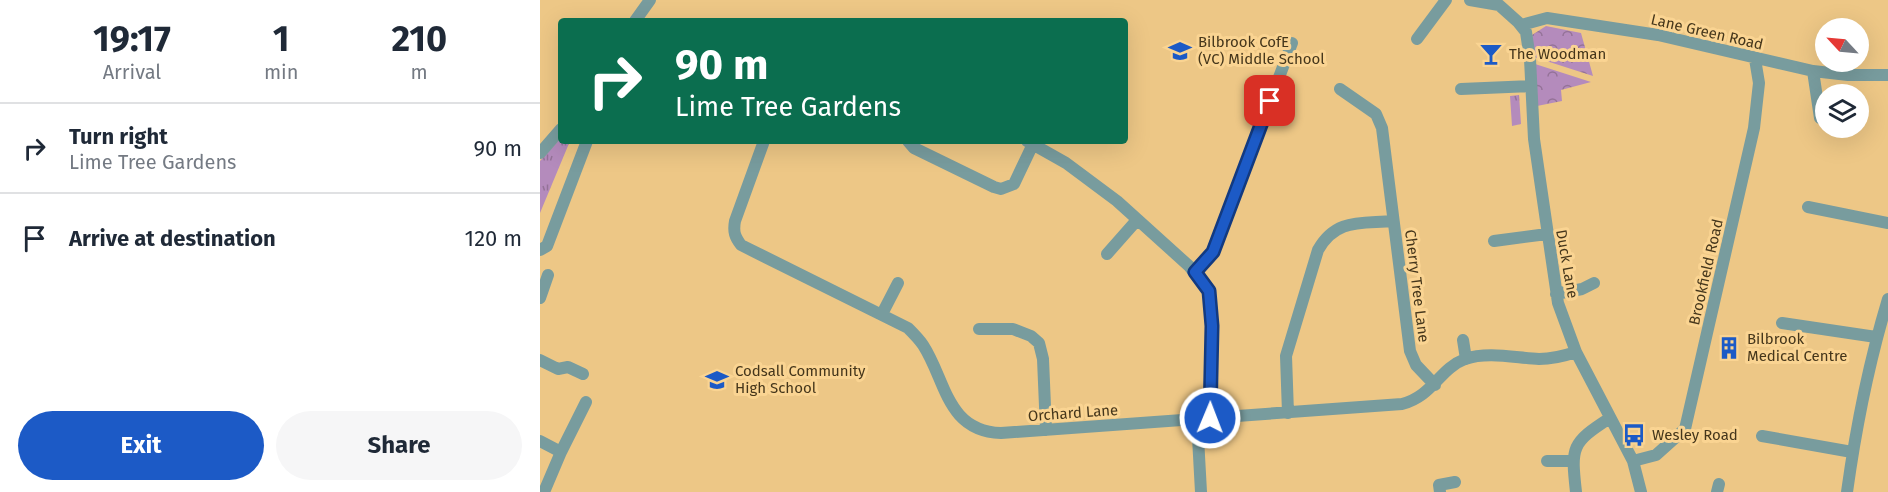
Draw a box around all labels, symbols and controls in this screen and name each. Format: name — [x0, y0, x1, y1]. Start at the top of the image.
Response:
street label: Lane Green Road — [1649, 10, 1765, 54]
text: 19:17 — [93, 17, 171, 61]
text: 1 — [273, 17, 289, 61]
text: 210 — [391, 17, 447, 61]
north arrow — [1815, 18, 1869, 72]
map controls — [1815, 18, 1869, 138]
place label: Bilbrook CofE (VC) Middle School — [1198, 33, 1325, 68]
school or university icon: Bilbrook CofE (VC) Middle School — [1167, 38, 1193, 64]
text: 90 m — [675, 40, 769, 90]
bar icon: The Woodman — [1478, 41, 1504, 67]
icon: right — [576, 42, 654, 120]
place label: The Woodman — [1509, 45, 1606, 63]
text: Arrival — [103, 60, 161, 84]
text: min — [264, 60, 298, 84]
text: m — [411, 60, 428, 84]
pin — [1244, 75, 1295, 126]
icon: arrive — [1253, 84, 1286, 117]
button: layers — [1815, 84, 1869, 138]
text: Lime Tree Gardens — [675, 91, 901, 123]
text: Turn right — [69, 123, 168, 150]
icon: right — [18, 132, 51, 165]
text: 90 m — [473, 135, 522, 162]
text: Lime Tree Gardens — [69, 150, 236, 174]
street label: Brookfield Road — [1685, 217, 1727, 327]
icon: arrive — [18, 222, 51, 255]
text: Arrive at destination — [69, 225, 276, 252]
text: 120 m — [465, 225, 522, 252]
street label: Duck Lane — [1552, 228, 1582, 300]
street label: Cherry Tree Lane — [1401, 229, 1433, 343]
place label: Bilbrook Medical Centre — [1747, 330, 1847, 365]
building icon: Bilbrook Medical Centre — [1716, 335, 1742, 361]
place label: Codsall Community High School — [735, 362, 866, 397]
school or university icon: Codsall Community High School — [704, 367, 730, 393]
position arrow — [1178, 386, 1242, 450]
street label: Orchard Lane — [1027, 401, 1119, 425]
button: Exit — [18, 411, 264, 480]
button: Share — [276, 411, 522, 480]
bus stop icon: Wesley Road — [1621, 422, 1647, 448]
place label: Wesley Road — [1652, 426, 1738, 444]

